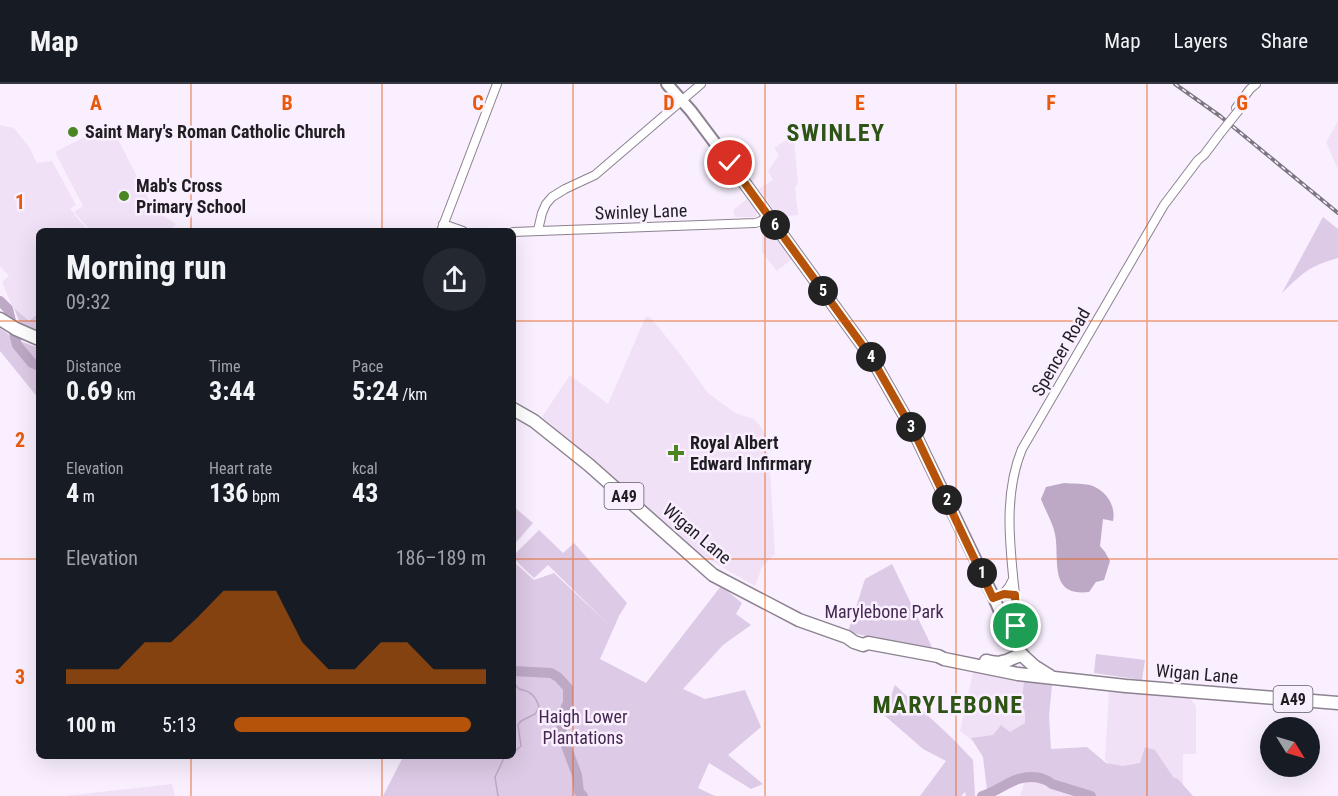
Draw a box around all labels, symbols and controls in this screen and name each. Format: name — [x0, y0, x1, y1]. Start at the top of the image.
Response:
text: Map — [30, 25, 78, 58]
text: Map — [1104, 29, 1141, 53]
text: Layers — [1174, 29, 1228, 53]
text: Share — [1261, 29, 1308, 53]
text: A — [90, 91, 102, 115]
text: B — [281, 91, 293, 115]
text: C — [472, 91, 484, 115]
text: D — [663, 91, 675, 115]
text: E — [855, 91, 865, 115]
text: F — [1046, 91, 1056, 115]
text: G — [1236, 91, 1248, 115]
district label: SWINLEY — [787, 119, 885, 147]
place label: Saint Mary's Roman Catholic Church — [85, 121, 345, 142]
marker: Saint Mary's Roman Catholic Church — [66, 125, 80, 139]
pin — [704, 137, 755, 188]
icon: check — [713, 146, 746, 179]
place label: Mab's Cross Primary School — [136, 175, 246, 217]
marker: Mab's Cross Primary School — [117, 189, 131, 203]
text: 1 — [15, 190, 25, 214]
street label: Swinley Lane — [594, 199, 687, 224]
pin: 6 — [760, 210, 790, 240]
text: 6 — [771, 215, 779, 234]
text: Morning run — [66, 248, 227, 287]
button: share — [423, 248, 486, 311]
pin: 5 — [808, 276, 838, 306]
text: 5 — [819, 281, 827, 300]
text: 09:32 — [66, 290, 110, 314]
street label: Spencer Road — [1027, 304, 1094, 399]
pin: 4 — [856, 342, 886, 372]
text: 4 — [867, 347, 875, 366]
text: Distance — [66, 357, 121, 376]
text: Time — [209, 357, 241, 376]
text: Pace — [352, 357, 383, 376]
text: 0.69 — [66, 376, 113, 406]
text: 3:44 — [209, 376, 256, 406]
text: 5:24 — [352, 376, 399, 406]
text: km — [113, 385, 136, 404]
text: /km — [399, 385, 427, 404]
pin: 3 — [896, 412, 926, 442]
text: 3 — [907, 417, 915, 436]
text: 2 — [15, 428, 25, 452]
place label: Royal Albert Edward Infirmary — [690, 432, 812, 474]
marker: Royal Albert Edward Infirmary — [667, 444, 685, 462]
text: Elevation — [66, 459, 124, 478]
text: Heart rate — [209, 459, 272, 478]
text: kcal — [352, 459, 378, 478]
text: 4 — [66, 478, 79, 508]
text: 136 — [209, 478, 248, 508]
text: 43 — [352, 478, 378, 508]
road number: A49 — [604, 483, 644, 509]
pin: 2 — [932, 485, 962, 515]
text: m — [79, 487, 95, 506]
text: bpm — [248, 487, 280, 506]
text: 2 — [943, 490, 951, 509]
street label: Wigan Lane — [659, 499, 736, 568]
text: Elevation — [66, 546, 138, 570]
text: 186–189 m — [396, 546, 486, 570]
pin: 1 — [967, 558, 997, 588]
text: 1 — [978, 563, 986, 582]
pin — [990, 600, 1041, 651]
park label: Marylebone Park — [824, 601, 944, 622]
icon: arrive — [999, 609, 1032, 642]
street label: Wigan Lane — [1155, 659, 1239, 688]
text: 3 — [15, 665, 25, 689]
road number: A49 — [1274, 686, 1312, 712]
district label: MARYLEBONE — [872, 691, 1024, 719]
park label: Haigh Lower Plantations — [539, 706, 628, 748]
text: 100 m — [66, 713, 116, 737]
text: 5:13 — [162, 713, 196, 737]
north arrow — [1260, 717, 1320, 777]
map controls — [1260, 717, 1320, 777]

